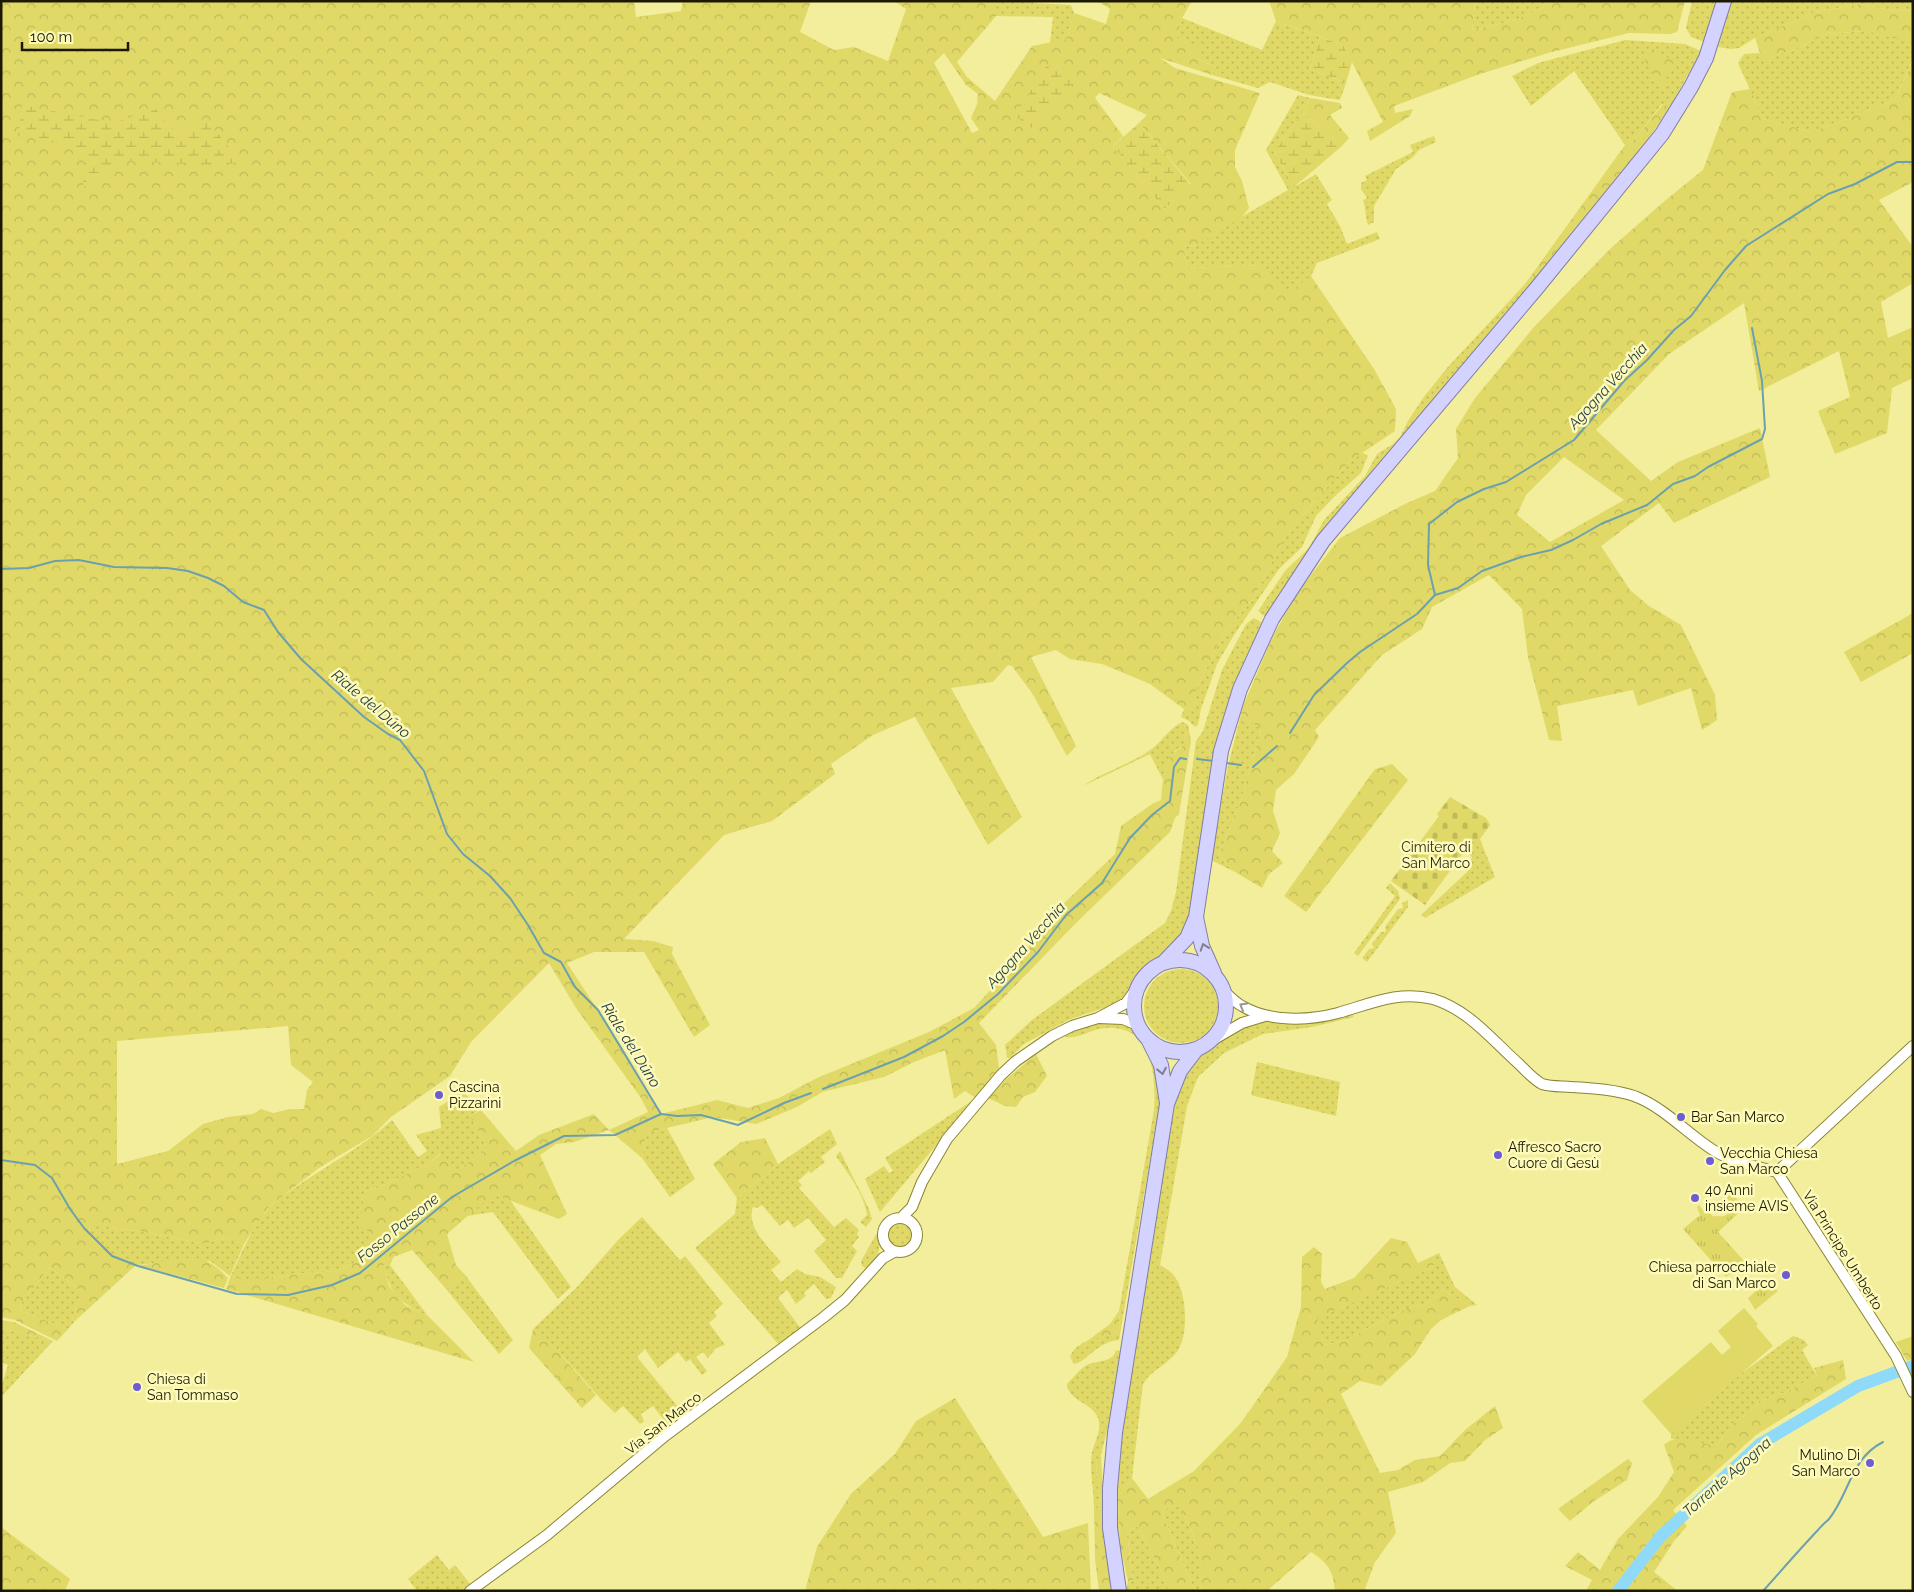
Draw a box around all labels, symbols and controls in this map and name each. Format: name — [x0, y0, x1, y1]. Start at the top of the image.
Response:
scale bar — [22, 20, 129, 52]
text: 100 m — [30, 28, 72, 46]
water label: Agogna Vecchia — [1564, 339, 1651, 433]
water label: Riale del Dűno — [328, 666, 414, 742]
park label: Cimitero di San Marco — [1401, 839, 1471, 871]
water label: Agogna Vecchia — [982, 898, 1069, 992]
one-way arrow — [1199, 943, 1209, 952]
water label: Riale del Dűno — [598, 999, 664, 1091]
one-way arrow — [1240, 1002, 1249, 1012]
one-way arrow — [1156, 1066, 1166, 1075]
place label: Cascina Pizzarini — [449, 1079, 501, 1111]
marker: Cascina Pizzarini — [433, 1089, 445, 1101]
place label: Bar San Marco — [1691, 1109, 1784, 1125]
marker: Bar San Marco — [1675, 1111, 1687, 1123]
place label: Affresco Sacro Cuore di Gesù — [1508, 1139, 1601, 1171]
place label: Vecchia Chiesa San Marco — [1720, 1145, 1818, 1177]
marker: Affresco Sacro Cuore di Gesù — [1492, 1149, 1504, 1161]
marker: Vecchia Chiesa San Marco — [1704, 1155, 1716, 1167]
place label: 40 Anni insieme AVIS — [1705, 1182, 1789, 1214]
street label: Via Principe Umberto — [1800, 1187, 1886, 1313]
water label: Fosso Passone — [353, 1190, 443, 1266]
marker: 40 Anni insieme AVIS — [1689, 1192, 1701, 1204]
place label: Chiesa parrocchiale di San Marco — [1649, 1259, 1776, 1291]
marker: Chiesa parrocchiale di San Marco — [1780, 1269, 1792, 1281]
place label: Chiesa di San Tommaso — [147, 1371, 238, 1403]
marker: Chiesa di San Tommaso — [131, 1381, 143, 1393]
street label: Via San Marco — [622, 1388, 704, 1458]
water label: Torrente Agogna — [1679, 1434, 1775, 1520]
place label: Mulino Di San Marco — [1792, 1447, 1860, 1479]
marker: Mulino Di San Marco — [1864, 1457, 1876, 1469]

